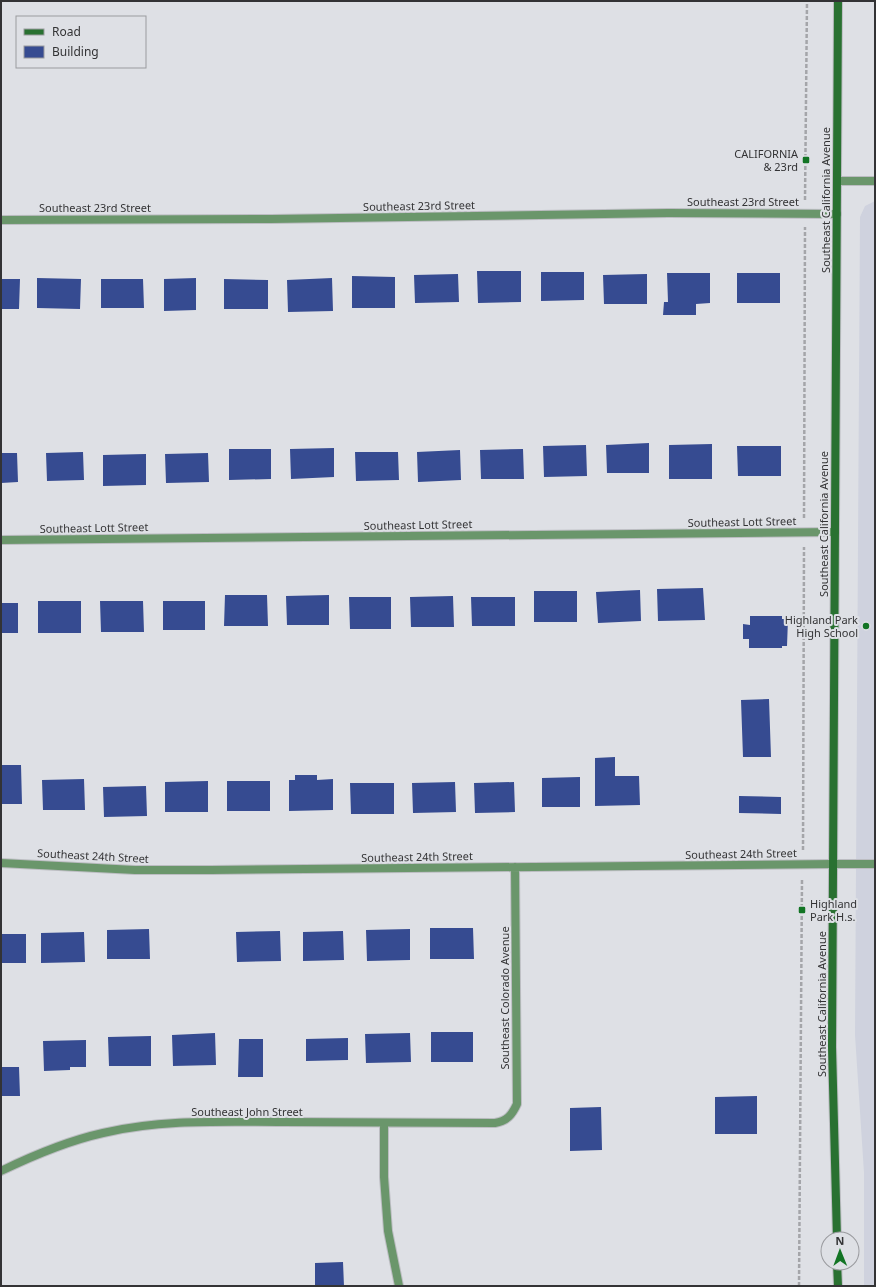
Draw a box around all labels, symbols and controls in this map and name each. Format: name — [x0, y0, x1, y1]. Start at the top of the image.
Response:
legend — [16, 16, 146, 68]
text: Road — [52, 23, 81, 40]
text: Building — [52, 43, 99, 60]
street label: Southeast California Avenue — [818, 127, 833, 273]
place label: CALIFORNIA & 23rd — [734, 146, 799, 174]
marker: CALIFORNIA & 23rd — [801, 155, 811, 165]
street label: Southeast 23rd Street — [687, 194, 799, 209]
street label: Southeast 23rd Street — [363, 197, 475, 214]
street label: Southeast 23rd Street — [39, 200, 151, 215]
street label: Southeast California Avenue — [816, 451, 831, 597]
street label: Southeast Lott Street — [688, 513, 796, 530]
street label: Southeast Lott Street — [364, 516, 472, 533]
street label: Southeast Lott Street — [40, 519, 148, 536]
place label: Highland Park High School — [785, 612, 858, 640]
marker: Highland Park High School — [861, 621, 871, 631]
street label: Southeast 24th Street — [37, 845, 149, 866]
street label: Southeast 24th Street — [685, 845, 797, 862]
street label: Southeast 24th Street — [361, 848, 473, 865]
place label: Highland Park H.s. — [810, 896, 857, 924]
marker: Highland Park H.s. — [797, 905, 807, 915]
street label: Southeast Colorado Avenue — [497, 926, 512, 1070]
street label: Southeast California Avenue — [814, 931, 829, 1077]
street label: Southeast John Street — [191, 1104, 303, 1119]
north arrow — [820, 1231, 860, 1271]
text: N — [835, 1233, 844, 1248]

